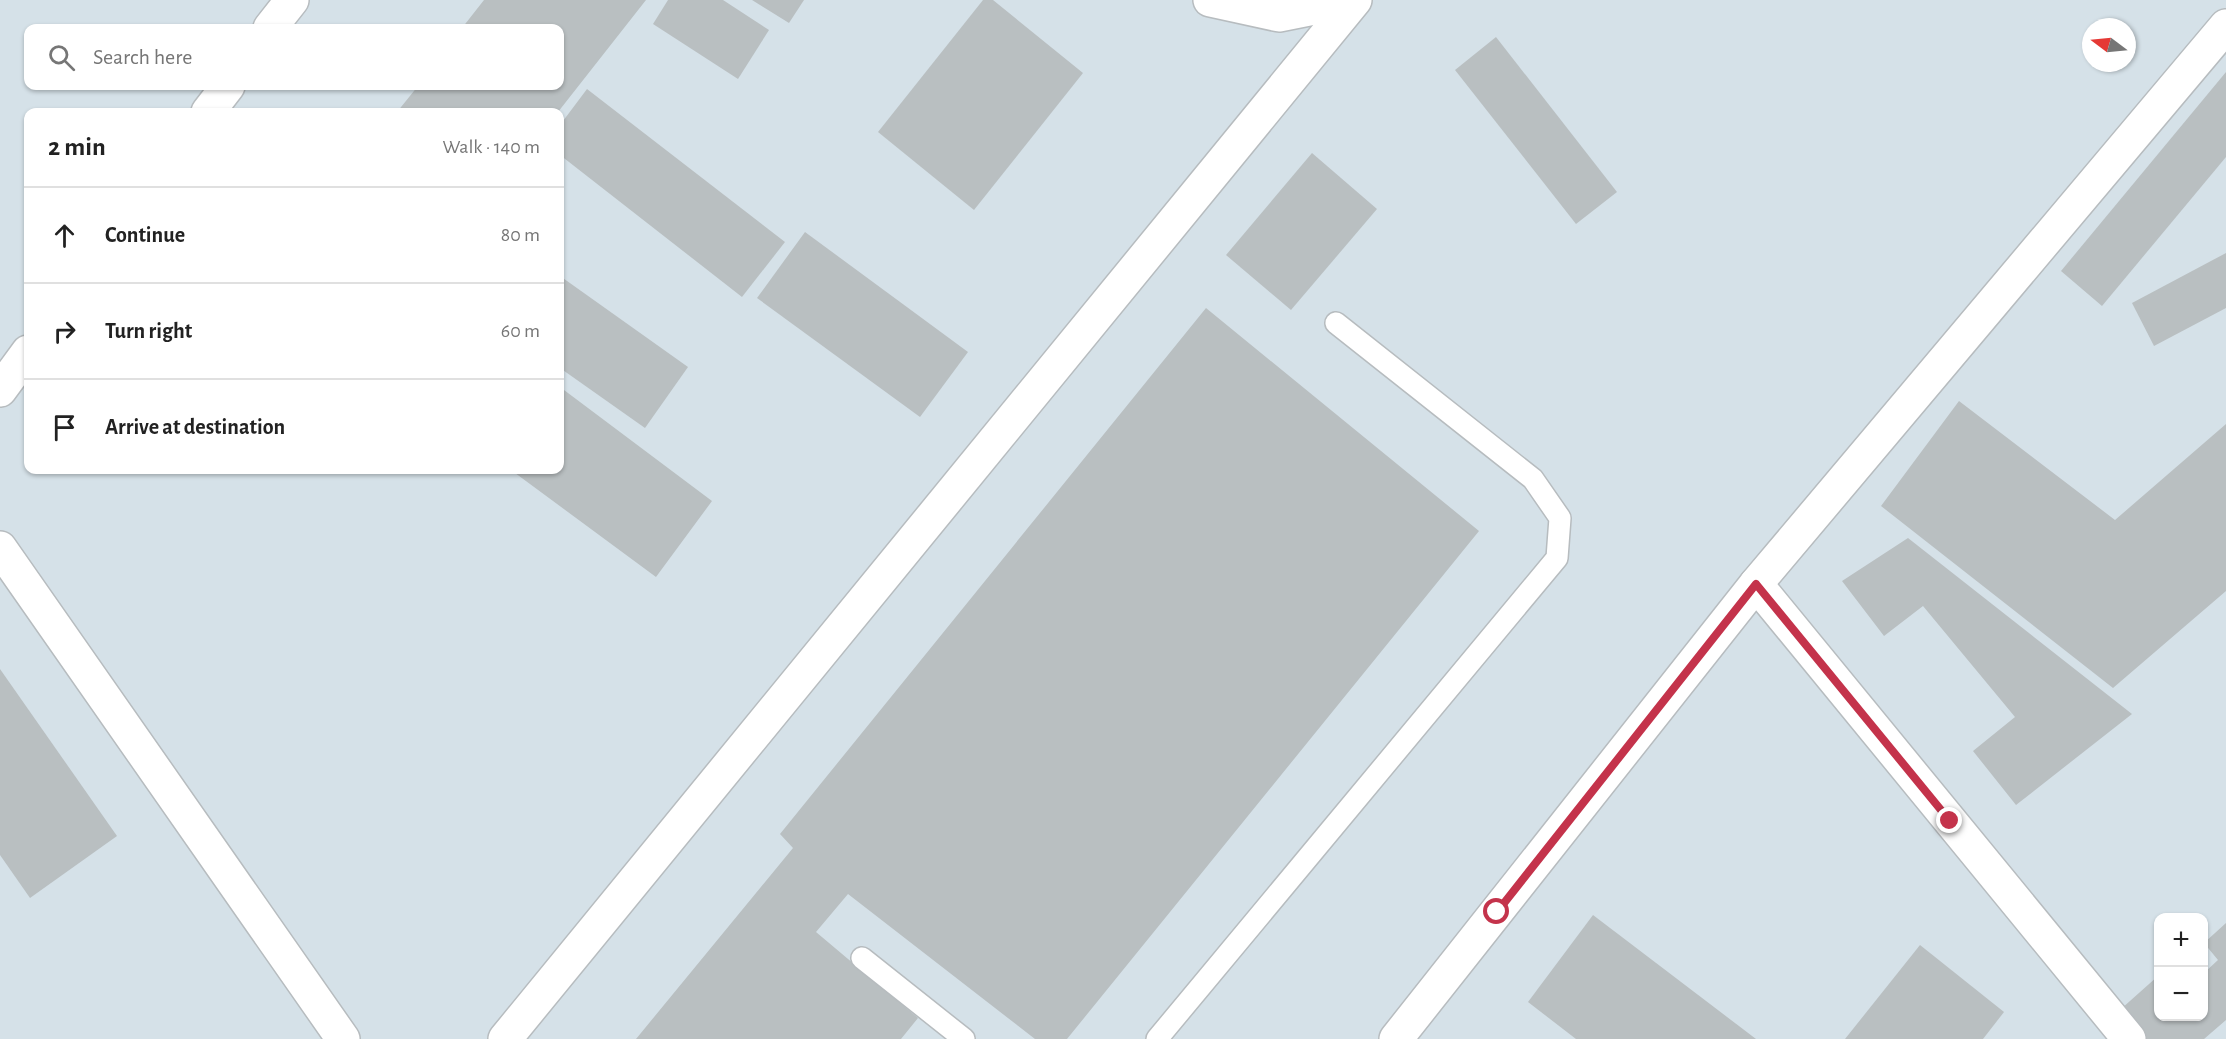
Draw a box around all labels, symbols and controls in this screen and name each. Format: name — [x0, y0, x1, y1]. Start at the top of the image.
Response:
north arrow — [2082, 18, 2136, 72]
search box — [24, 24, 564, 90]
icon: search — [45, 41, 78, 74]
text: Search here — [93, 46, 192, 68]
text: 2 min — [48, 134, 106, 160]
text: Walk · 140 m — [442, 137, 540, 157]
icon: ahead — [48, 219, 81, 252]
text: Continue — [105, 224, 185, 246]
text: 80 m — [501, 225, 540, 245]
icon: right — [48, 315, 81, 348]
text: Turn right — [105, 320, 192, 342]
text: 60 m — [501, 321, 540, 341]
icon: arrive — [48, 411, 81, 444]
text: Arrive at destination — [105, 416, 285, 438]
route end — [1936, 807, 1962, 833]
route start — [1483, 898, 1509, 924]
map controls — [2154, 913, 2208, 1021]
button: + — [2154, 913, 2208, 967]
button: − — [2154, 967, 2208, 1021]

